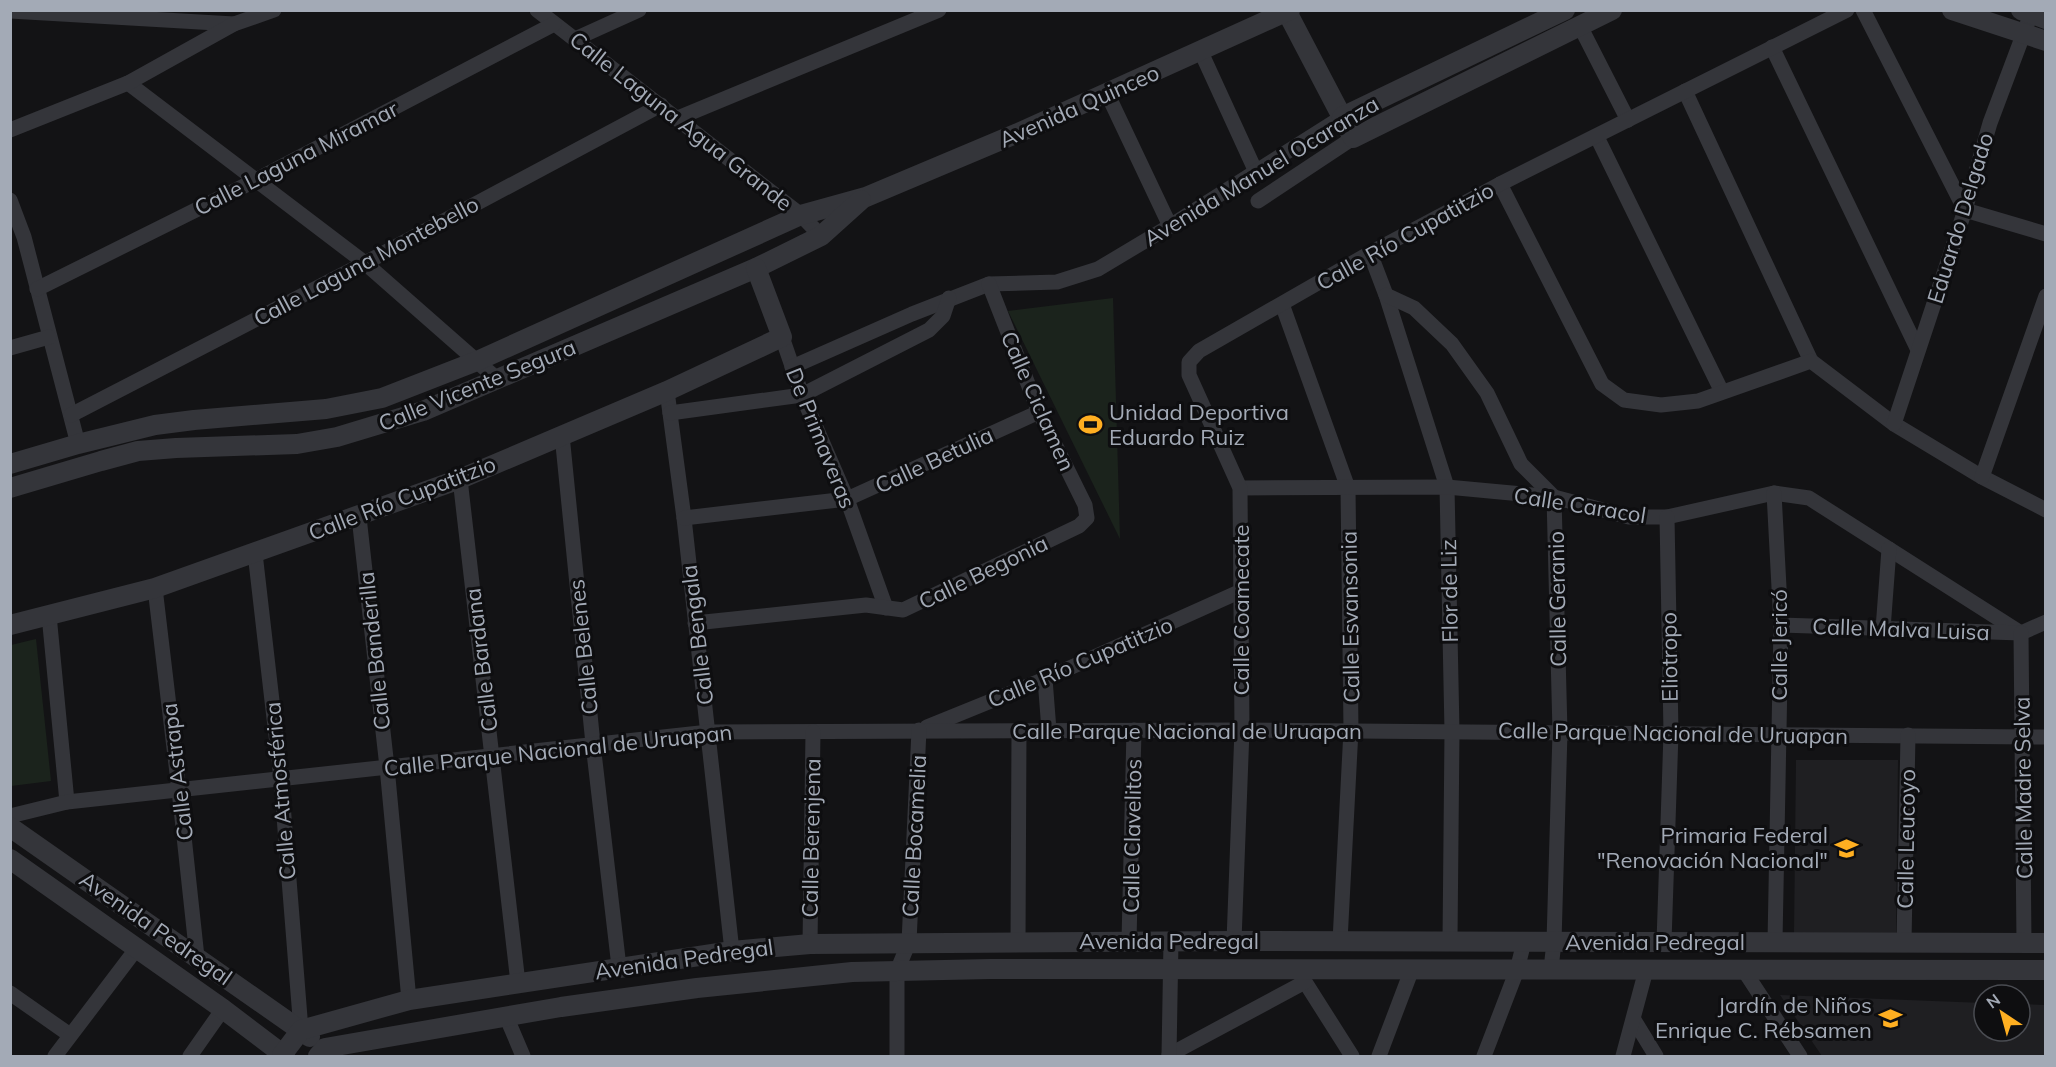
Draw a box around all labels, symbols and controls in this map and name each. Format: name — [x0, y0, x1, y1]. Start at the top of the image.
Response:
street label: Calle Laguna Agua Grande — [564, 25, 798, 217]
street label: Avenida Quinceo — [995, 58, 1163, 154]
street label: Avenida Manuel Ocaranza — [1138, 90, 1384, 252]
street label: Calle Laguna Miramar — [190, 95, 402, 221]
street label: Eduardo Delgado — [1921, 129, 1999, 307]
street label: Calle Río Cupatitzio — [1311, 176, 1499, 296]
street label: Calle Laguna Montebello — [249, 190, 483, 332]
street label: Calle Ciclamen — [995, 327, 1081, 475]
street label: Calle Vicente Segura — [374, 333, 580, 437]
street label: De Primaveras — [780, 364, 862, 512]
place label: Unidad Deportiva Eduardo Ruiz — [1109, 398, 1289, 451]
sports icon: Unidad Deportiva Eduardo Ruiz — [1078, 412, 1104, 438]
street label: Calle Betulia — [871, 420, 997, 500]
street label: Calle Río Cupatitzio — [304, 449, 500, 547]
street label: Calle Caracol — [1512, 481, 1648, 529]
street label: Calle Coamecate — [1227, 525, 1255, 695]
street label: Calle Begonia — [914, 529, 1052, 615]
street label: Calle Esvansonia — [1335, 531, 1365, 703]
street label: Calle Geranio — [1542, 531, 1572, 667]
street label: Flor de Liz — [1434, 539, 1464, 643]
street label: Calle Bengala — [675, 563, 719, 707]
street label: Calle Banderilla — [352, 570, 396, 732]
street label: Calle Belenes — [562, 578, 604, 716]
street label: Calle Bardana — [458, 587, 504, 733]
street label: Calle Jericó — [1765, 589, 1793, 701]
street label: Calle Río Cupatitzio — [983, 610, 1177, 714]
street label: Eliotropo — [1654, 612, 1684, 702]
street label: Calle Malva Luisa — [1812, 612, 1990, 646]
street label: Calle Madre Selva — [2007, 697, 2039, 879]
street label: Calle Atmosférica — [258, 701, 302, 881]
street label: Calle Astrapa — [155, 702, 199, 842]
street label: Calle Parque Nacional de Uruapan — [1498, 716, 1848, 750]
street label: Calle Parque Nacional de Uruapan — [1012, 717, 1362, 745]
street label: Calle Parque Nacional de Uruapan — [382, 718, 734, 782]
street label: Calle Bocamelia — [896, 754, 932, 918]
street label: Calle Berenjena — [796, 758, 826, 918]
street label: Calle Clavelitos — [1117, 759, 1147, 913]
street label: Calle Leucoyo — [1891, 769, 1921, 909]
place label: Primaria Federal "Renovación Nacional" — [1597, 821, 1828, 874]
school or university icon: Primaria Federal "Renovación Nacional" — [1833, 835, 1859, 861]
street label: Avenida Pedregal — [74, 865, 238, 991]
street label: Avenida Pedregal — [1079, 927, 1259, 955]
street label: Avenida Pedregal — [1565, 928, 1745, 956]
street label: Avenida Pedregal — [593, 933, 775, 985]
north arrow — [1972, 983, 2032, 1043]
text: N — [1982, 989, 2004, 1013]
place label: Jardín de Niños Enrique C. Rébsamen — [1655, 991, 1872, 1044]
school or university icon: Jardín de Niños Enrique C. Rébsamen — [1877, 1005, 1903, 1031]

